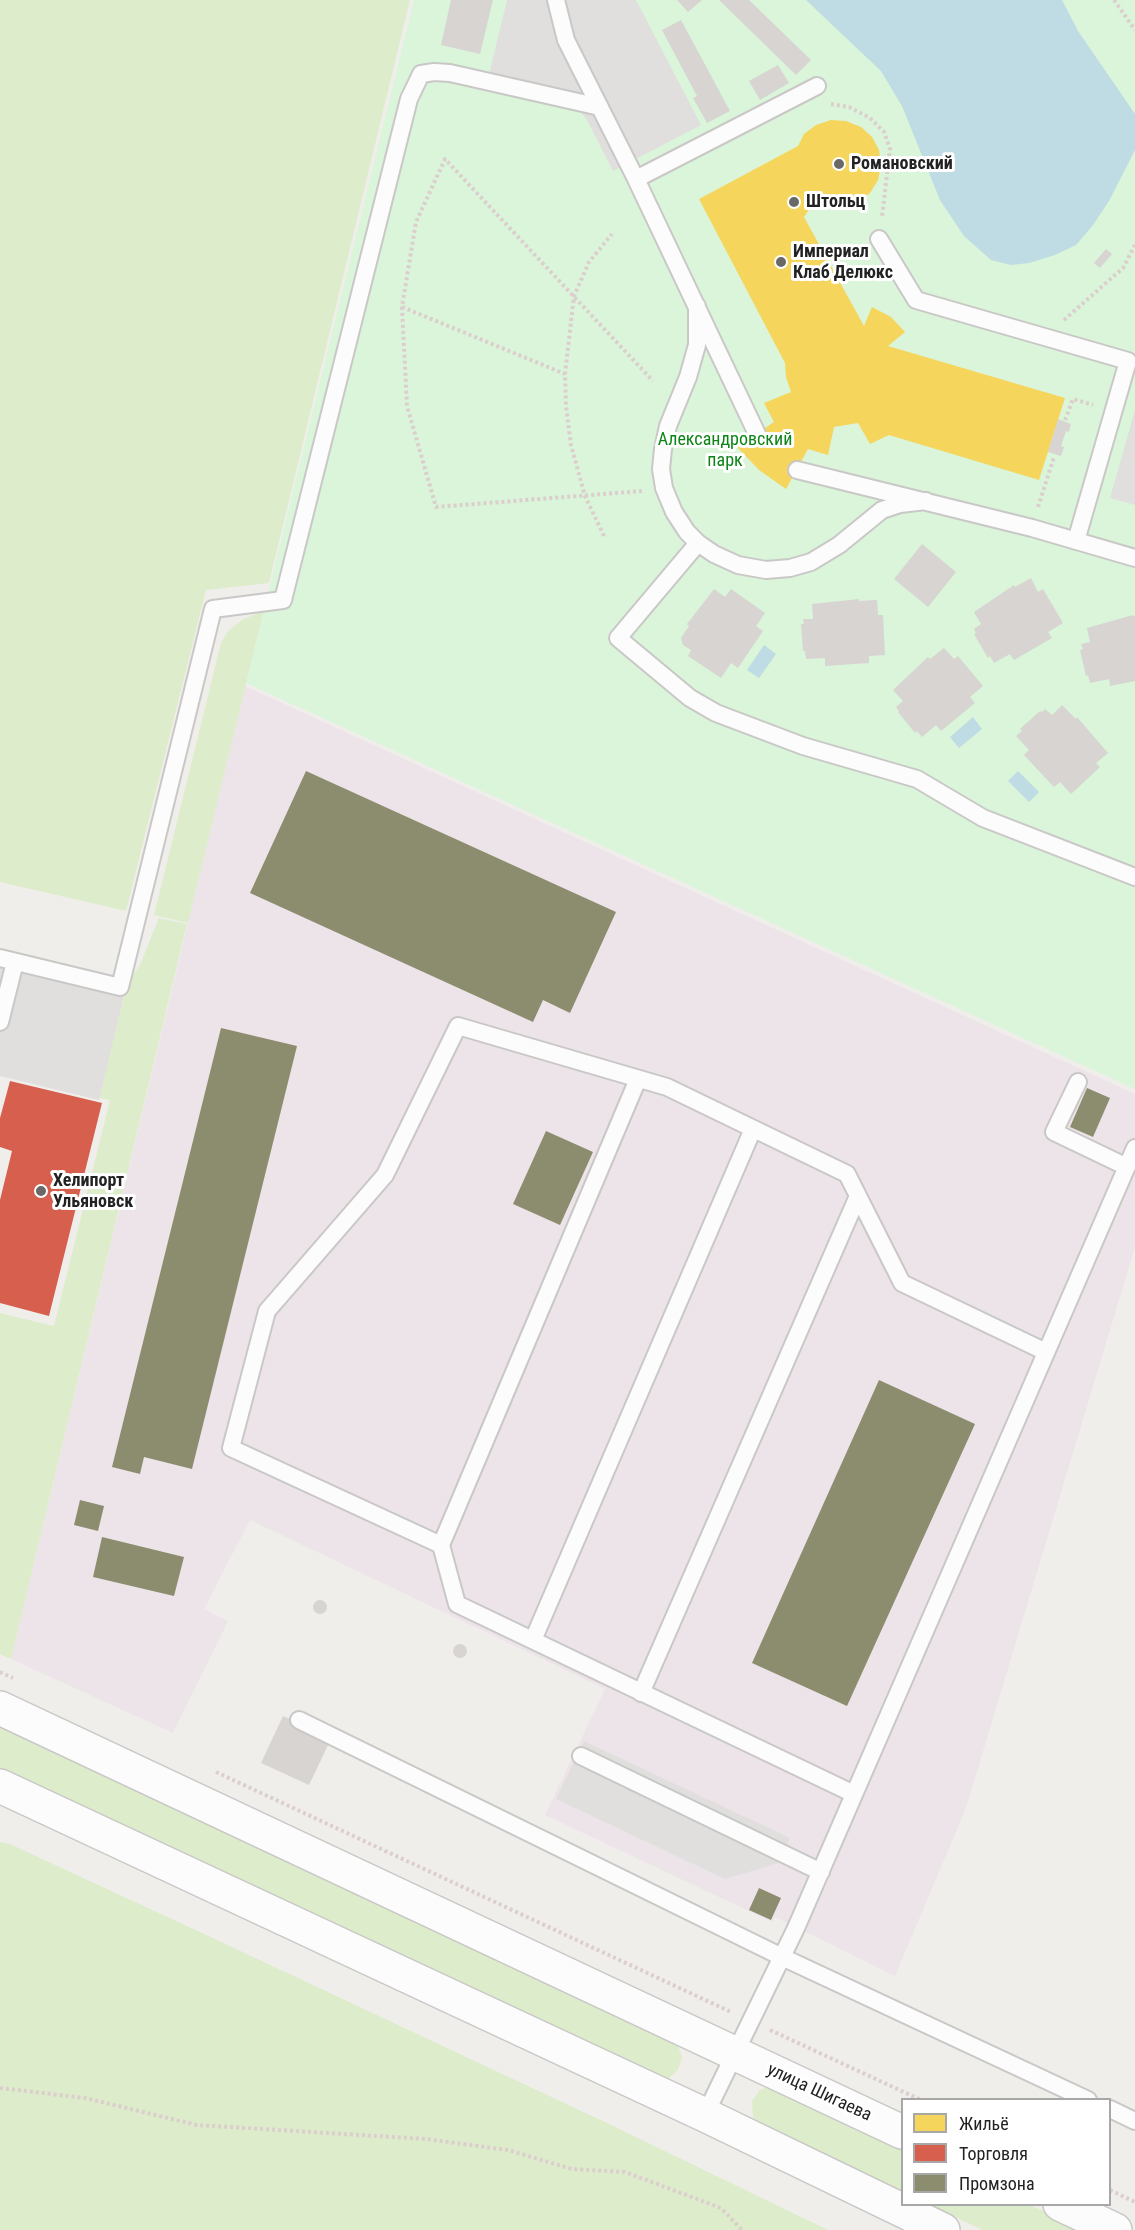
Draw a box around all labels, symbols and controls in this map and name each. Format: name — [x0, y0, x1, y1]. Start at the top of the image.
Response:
place label: Романовский — [851, 153, 953, 175]
marker: Романовский — [832, 157, 846, 171]
place label: Штольц — [806, 191, 865, 213]
marker: Штольц — [787, 195, 801, 209]
place label: Империал Клаб Делюкс — [793, 241, 893, 284]
marker: Империал Клаб Делюкс — [774, 255, 788, 269]
park label: Александровский парк — [658, 429, 792, 472]
place label: Хелипорт Ульяновск — [53, 1170, 133, 1212]
marker: Хелипорт Ульяновск — [34, 1184, 48, 1198]
street label: улица Шигаева — [763, 2059, 875, 2127]
legend — [901, 2098, 1111, 2206]
text: Жильё — [959, 2113, 1009, 2134]
text: Торговля — [959, 2143, 1028, 2164]
text: Промзона — [959, 2173, 1035, 2194]

